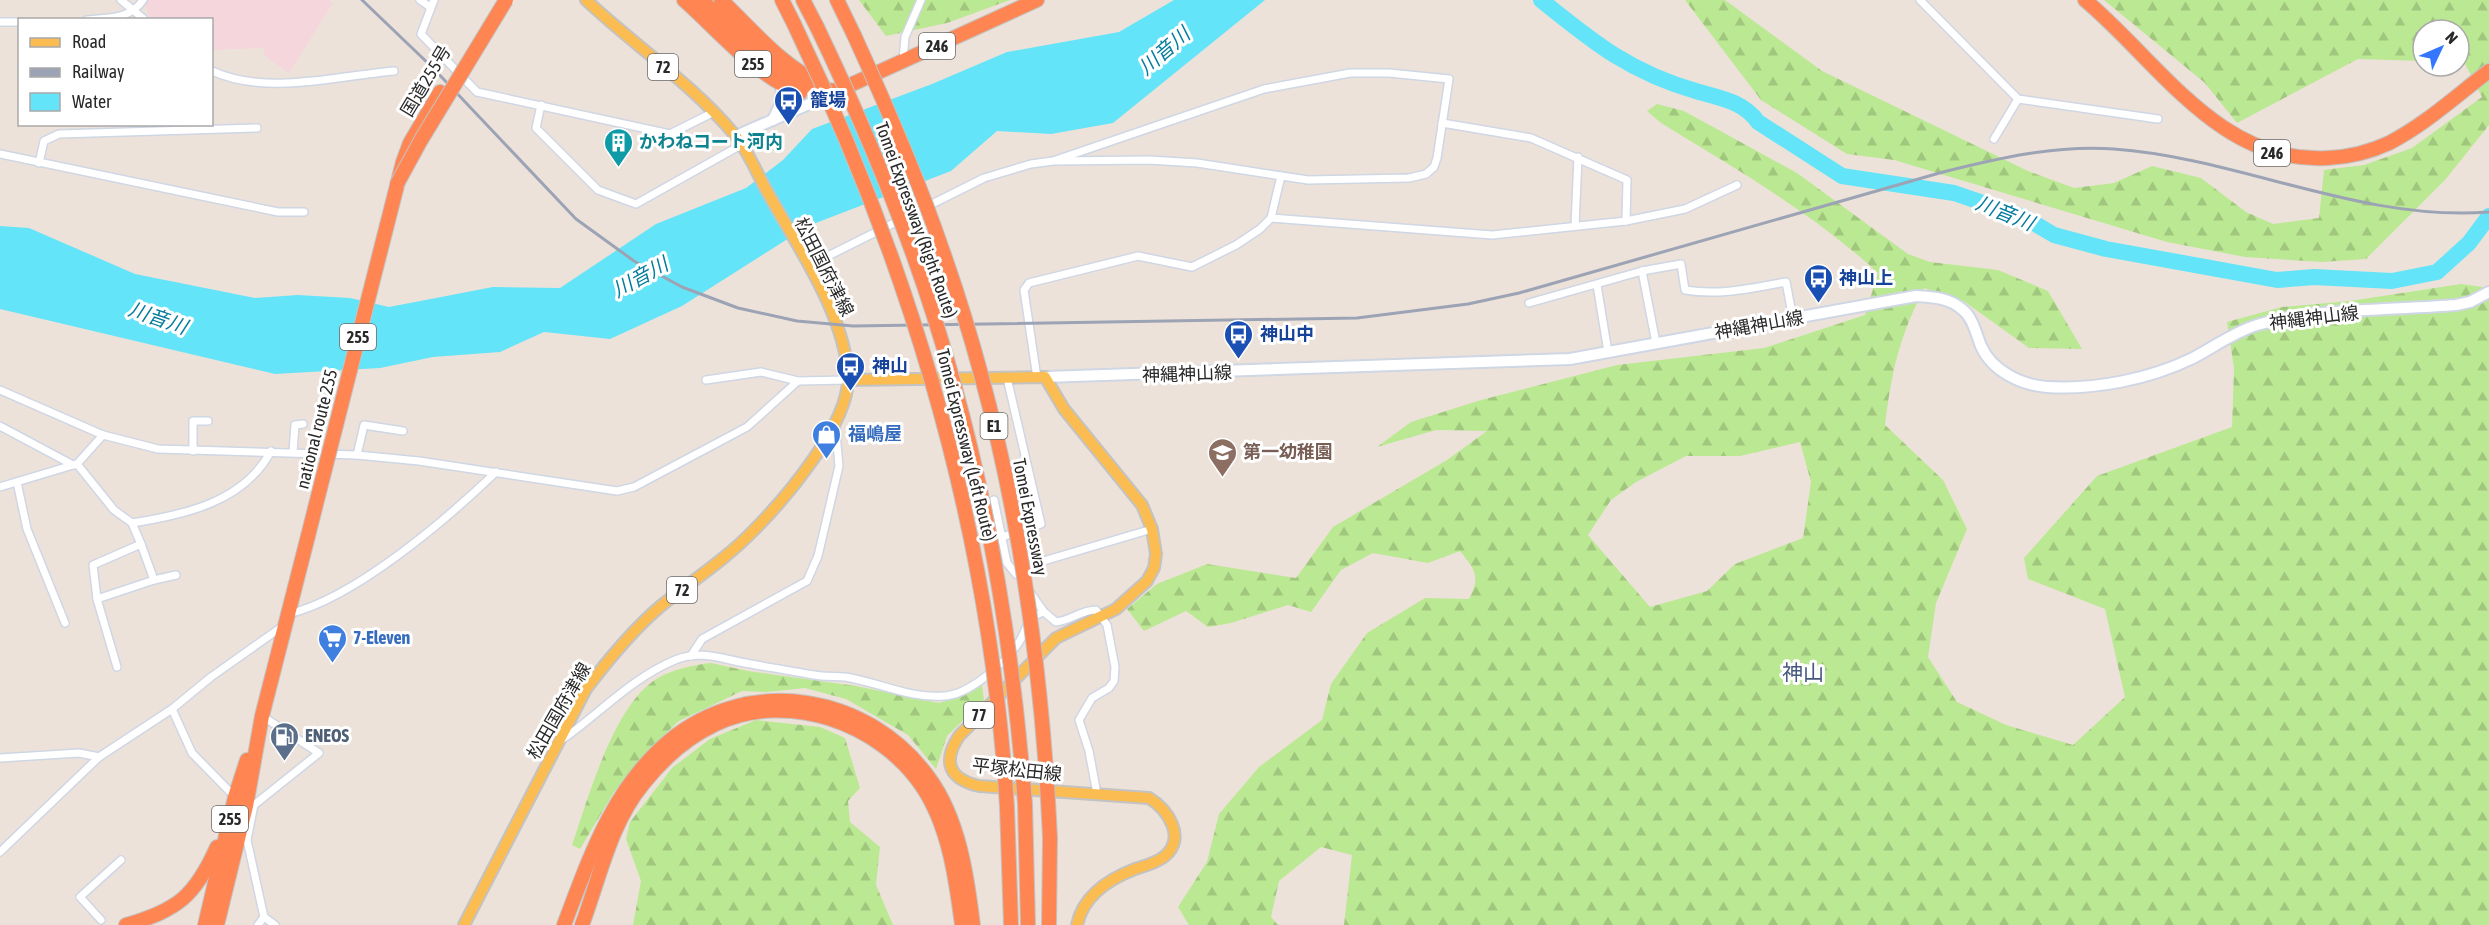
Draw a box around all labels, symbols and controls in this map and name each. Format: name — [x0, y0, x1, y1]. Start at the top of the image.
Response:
legend — [18, 18, 213, 126]
north arrow — [2411, 18, 2471, 78]
water label: 川音川 — [1133, 21, 1195, 79]
text: N — [2442, 28, 2462, 47]
text: Road — [72, 31, 106, 52]
road number: 246 — [919, 33, 955, 59]
street label: 国道255号 — [396, 41, 455, 120]
road number: 255 — [735, 51, 771, 77]
road number: 72 — [648, 54, 678, 80]
text: Railway — [72, 61, 124, 82]
bus stop icon: 籠場 — [773, 84, 805, 126]
place label: 籠場 — [810, 89, 846, 110]
text: Water — [72, 91, 112, 112]
street label: Tomei Expressway (Right Route) — [871, 119, 962, 321]
building icon: かわねコート河内 — [602, 126, 634, 168]
place label: かわねコート河内 — [639, 131, 783, 152]
road number: 246 — [2254, 140, 2290, 166]
water label: 川音川 — [1973, 191, 2039, 235]
street label: 松田国府津線 — [791, 214, 858, 320]
water label: 川音川 — [608, 251, 673, 301]
bus stop icon: 神山上 — [1802, 262, 1834, 304]
place label: 神山上 — [1839, 267, 1893, 288]
water label: 川音川 — [126, 297, 192, 339]
street label: 神縄神山線 — [2268, 302, 2360, 333]
street label: 神縄神山線 — [1713, 306, 1805, 343]
bus stop icon: 神山中 — [1223, 318, 1255, 360]
place label: 神山中 — [1260, 323, 1314, 344]
road number: 255 — [340, 324, 376, 350]
street label: Tomei Expressway (Left Route) — [932, 347, 1001, 543]
bus stop icon: 神山 — [835, 350, 867, 392]
place label: 神山 — [872, 355, 908, 376]
street label: 神縄神山線 — [1142, 361, 1232, 386]
street label: national route 255 — [291, 367, 342, 491]
road number: E1 — [980, 413, 1008, 439]
shop icon: 福嶋屋 — [811, 418, 843, 460]
place label: 福嶋屋 — [848, 423, 902, 444]
school or university icon: 第一幼稚園 — [1206, 436, 1238, 478]
place label: 第一幼稚園 — [1243, 441, 1333, 462]
street label: Tomei Expressway — [1009, 456, 1052, 577]
road number: 72 — [667, 577, 697, 603]
supermarket icon: 7-Eleven — [316, 622, 348, 664]
place label: 7-Eleven — [353, 627, 411, 648]
street label: 松田国府津線 — [522, 659, 595, 763]
district label: 神山 — [1782, 660, 1824, 684]
road number: 77 — [964, 702, 994, 728]
fuel station icon: ENEOS — [268, 720, 300, 762]
place label: ENEOS — [305, 725, 349, 746]
street label: 平塚松田線 — [971, 754, 1063, 785]
road number: 255 — [212, 806, 248, 832]

